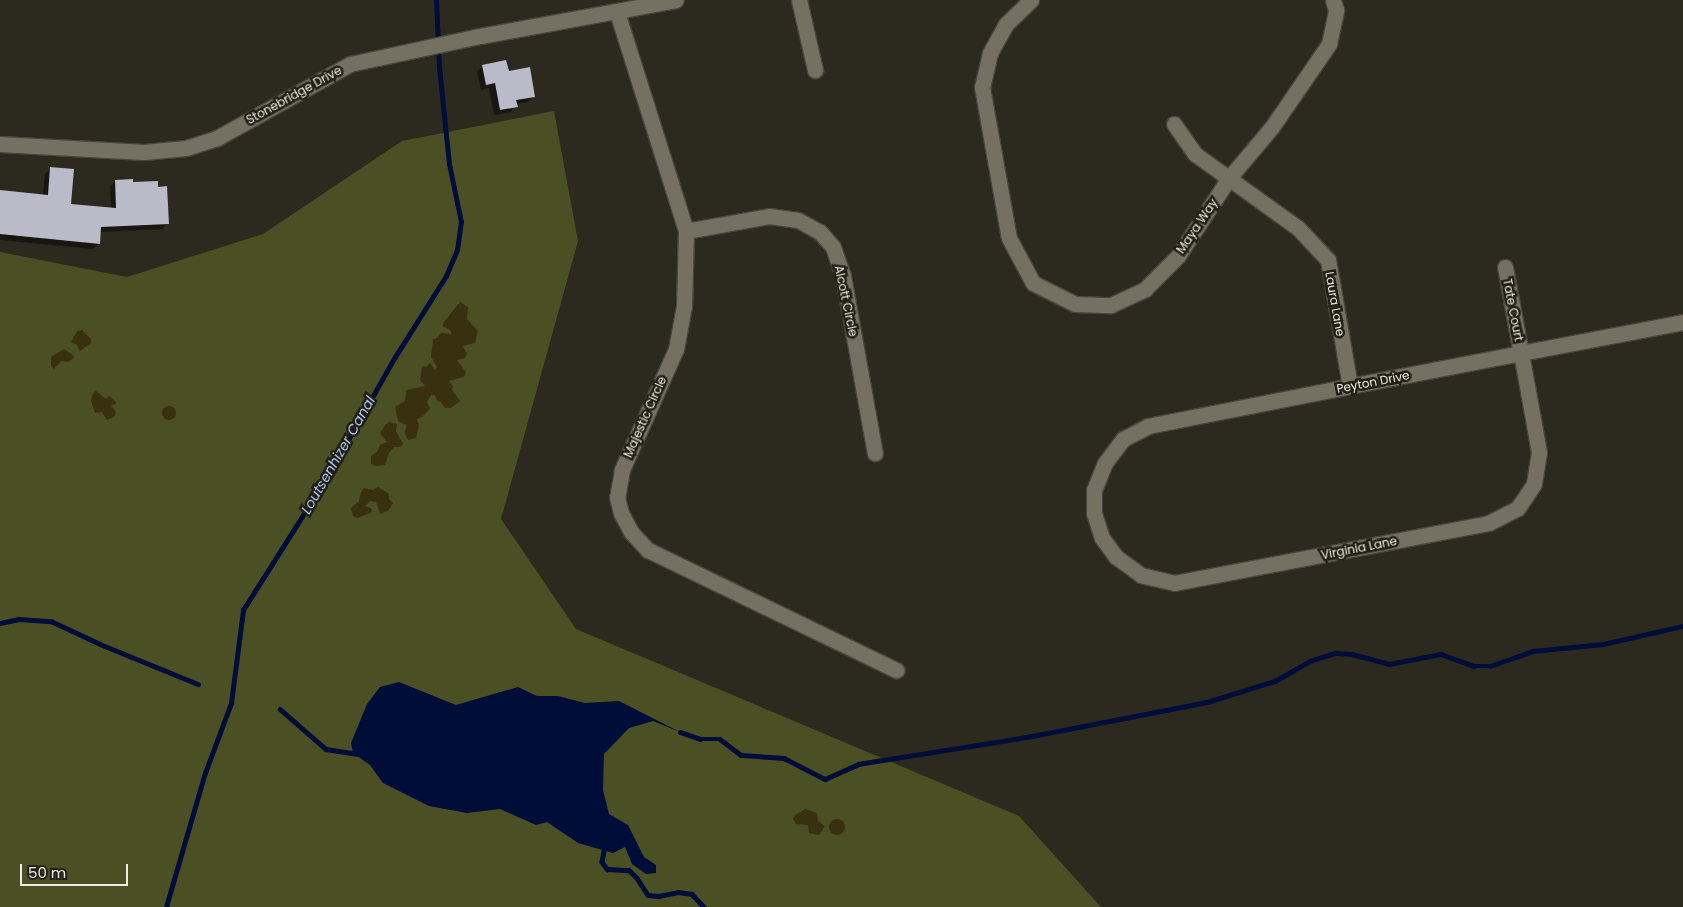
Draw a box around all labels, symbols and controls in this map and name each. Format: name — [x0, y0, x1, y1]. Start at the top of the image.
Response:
street label: Stonebridge Drive — [244, 63, 344, 127]
street label: Maya Way — [1173, 196, 1221, 256]
street label: Alcott Circle — [831, 264, 861, 338]
street label: Laura Lane — [1322, 271, 1348, 337]
street label: Tate Court — [1500, 278, 1526, 342]
street label: Peyton Drive — [1335, 368, 1411, 396]
street label: Majestic Circle — [621, 374, 669, 460]
water label: Loutsenhizer Canal — [297, 393, 379, 517]
street label: Virginia Lane — [1320, 534, 1398, 562]
scale bar — [22, 854, 130, 886]
text: 50 m — [28, 862, 66, 883]

